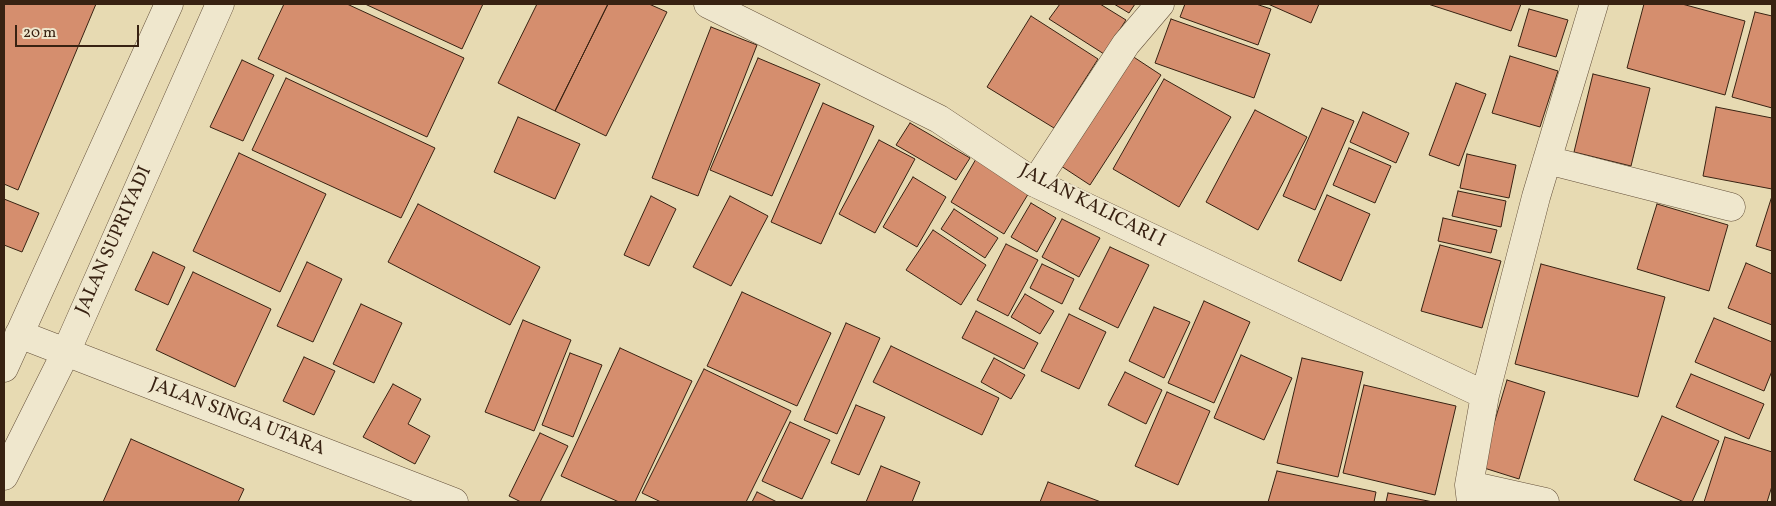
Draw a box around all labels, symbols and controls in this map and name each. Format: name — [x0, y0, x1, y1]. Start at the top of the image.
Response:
scale bar — [18, 15, 141, 47]
text: 20 m — [23, 23, 56, 44]
street label: JALAN KALICARI I — [1015, 160, 1169, 254]
street label: JALAN SUPRIYADI — [72, 163, 158, 319]
street label: JALAN SINGA UTARA — [146, 374, 328, 462]

